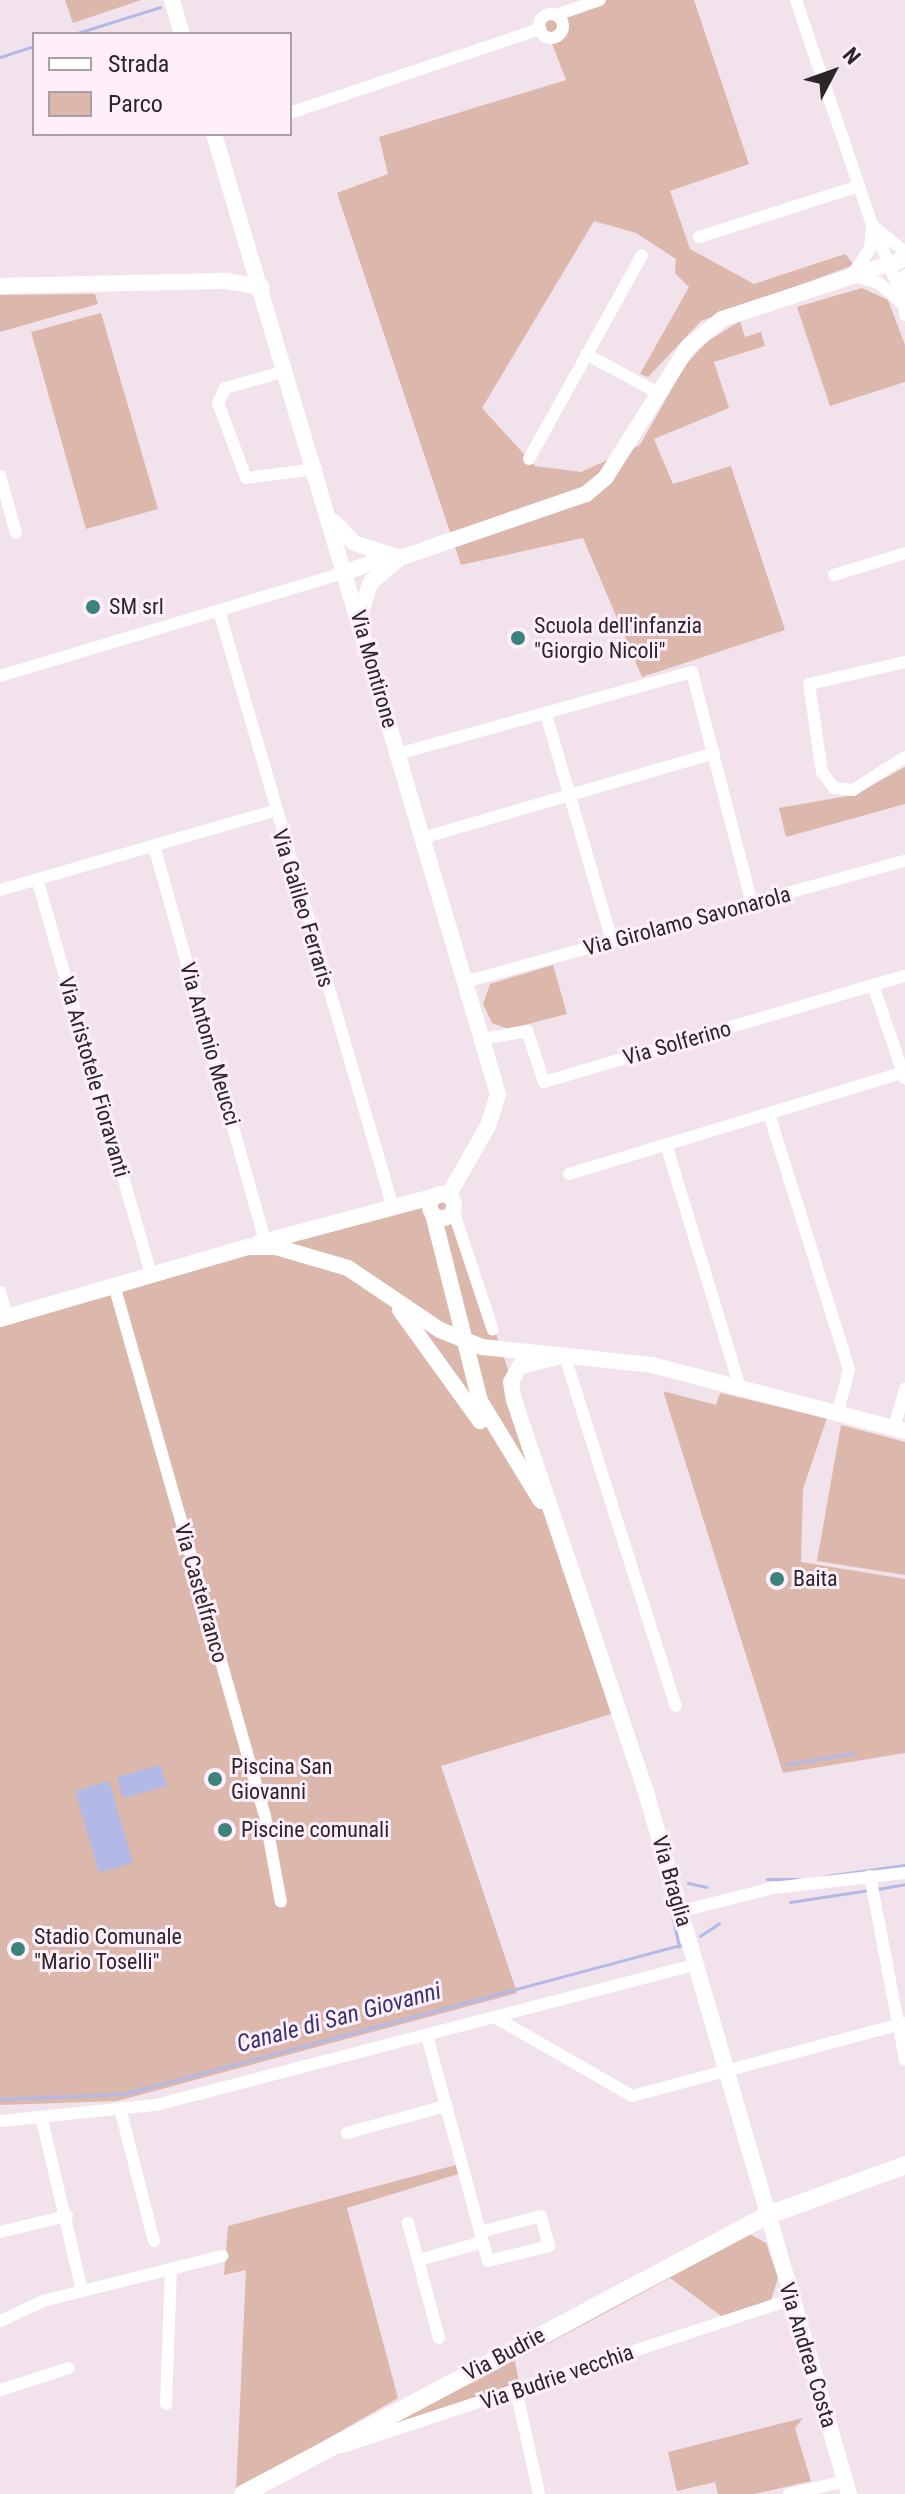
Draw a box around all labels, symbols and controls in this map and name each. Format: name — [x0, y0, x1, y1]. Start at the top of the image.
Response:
legend — [32, 32, 292, 136]
north arrow — [793, 32, 873, 112]
text: N — [838, 43, 865, 69]
text: Strada — [108, 50, 169, 78]
text: Parco — [108, 90, 163, 118]
place label: SM srl — [109, 594, 164, 620]
marker: SM srl — [84, 598, 102, 616]
street label: Via Montirone — [345, 607, 403, 731]
place label: Scuola dell'infanzia "Giorgio Nicoli" — [534, 612, 702, 664]
marker: Scuola dell'infanzia "Giorgio Nicoli" — [509, 629, 527, 647]
street label: Via Galileo Ferraris — [266, 826, 340, 990]
street label: Via Girolamo Savonarola — [581, 881, 793, 961]
street label: Via Antonio Meucci — [174, 959, 246, 1129]
street label: Via Aristotele Fioravanti — [53, 974, 135, 1180]
street label: Via Solferino — [620, 1015, 734, 1071]
street label: Via Castelfranco — [169, 1520, 233, 1666]
place label: Baita — [793, 1566, 838, 1592]
marker: Baita — [768, 1570, 786, 1588]
place label: Piscina San Giovanni — [231, 1753, 332, 1804]
marker: Piscina San Giovanni — [206, 1770, 224, 1788]
place label: Piscine comunali — [241, 1817, 389, 1843]
marker: Piscine comunali — [216, 1821, 234, 1839]
street label: Via Braglia — [646, 1833, 698, 1929]
place label: Stadio Comunale "Mario Toselli" — [34, 1923, 182, 1974]
marker: Stadio Comunale "Mario Toselli" — [9, 1940, 27, 1958]
water label: Canale di San Giovanni — [234, 1977, 444, 2059]
street label: Via Andrea Costa — [773, 2279, 843, 2431]
street label: Via Budrie — [459, 2322, 549, 2386]
street label: Via Budrie vecchia — [477, 2339, 637, 2415]

